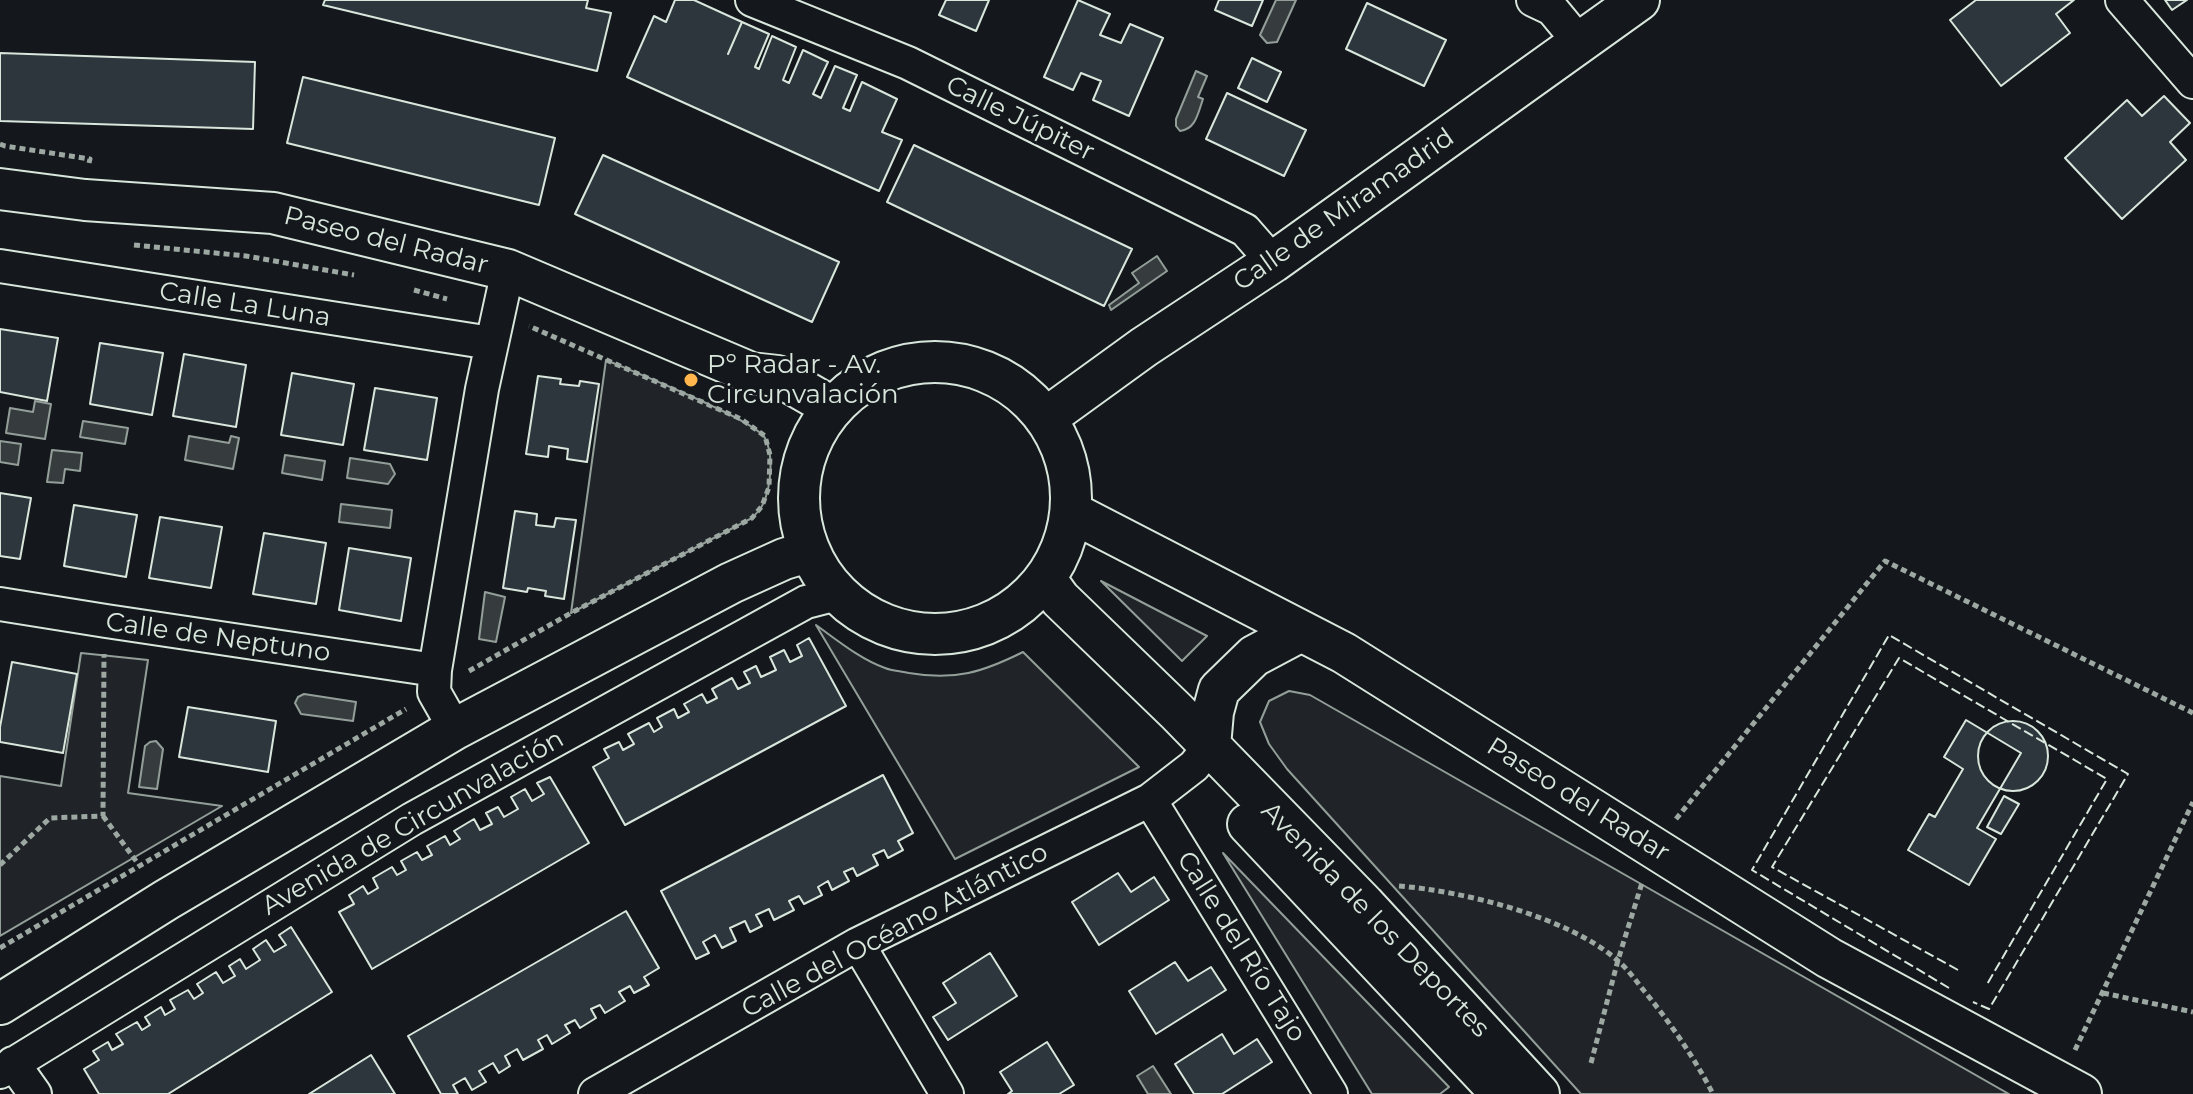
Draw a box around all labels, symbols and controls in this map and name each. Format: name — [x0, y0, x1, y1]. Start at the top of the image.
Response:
street label: Calle Júpiter — [941, 70, 1099, 168]
street label: Calle de Miramadrid — [1228, 122, 1460, 298]
street label: Paseo del Radar — [281, 201, 491, 281]
street label: Calle La Luna — [157, 276, 333, 334]
place label: Pº Radar - Av. Circunvalación — [707, 349, 899, 410]
marker: Pº Radar - Av. Circunvalación — [682, 371, 700, 389]
street label: Calle de Neptuno — [104, 607, 332, 669]
street label: Avenida de Circunvalación — [257, 724, 569, 922]
street label: Paseo del Radar — [1481, 731, 1675, 869]
street label: Avenida de los Deportes — [1254, 796, 1496, 1044]
street label: Calle del Océano Atlántico — [737, 837, 1053, 1025]
street label: Calle del Río Tajo — [1170, 846, 1312, 1048]

